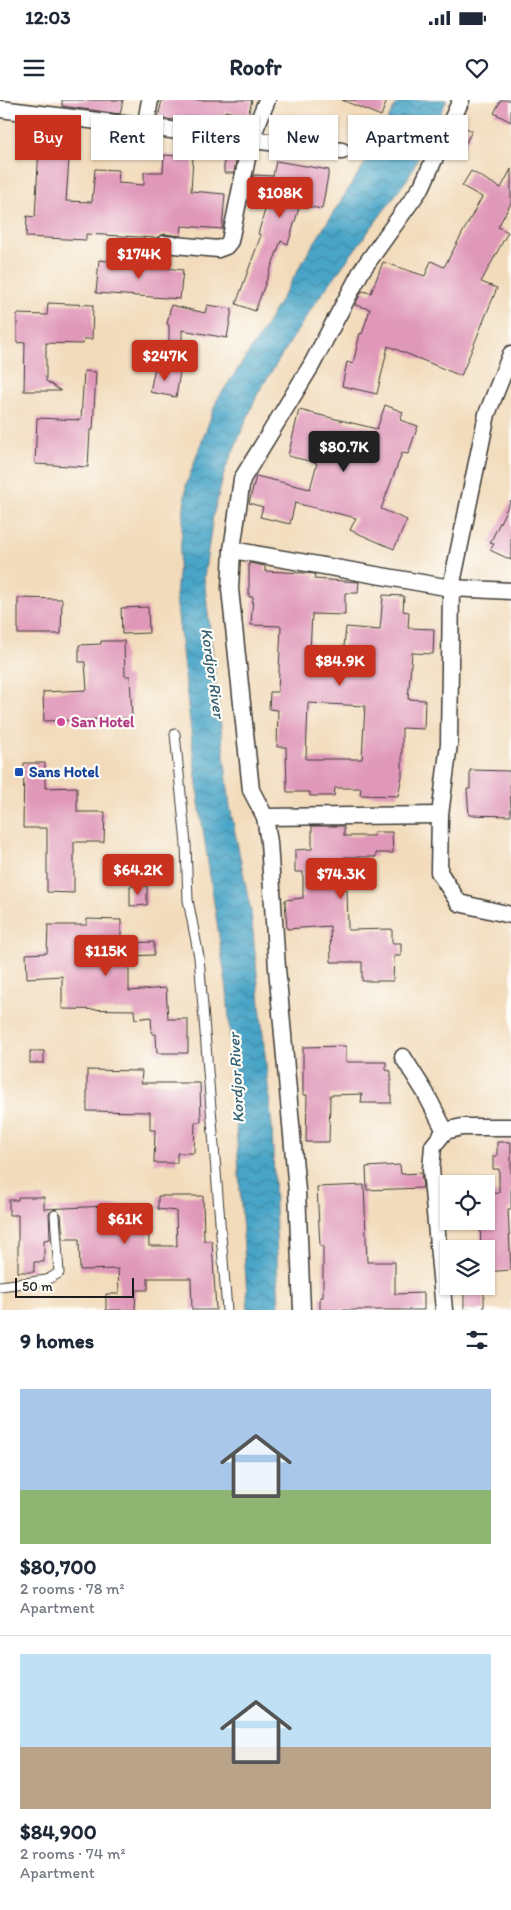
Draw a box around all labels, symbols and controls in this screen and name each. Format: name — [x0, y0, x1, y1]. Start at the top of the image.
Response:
text: 12:03 — [25, 6, 71, 29]
icon: menu — [20, 54, 48, 82]
text: Roofr — [229, 54, 282, 81]
icon: heart — [463, 54, 491, 82]
chip: Buy — [15, 115, 81, 160]
chip: Rent — [91, 115, 163, 160]
chip: Filters — [173, 115, 259, 160]
chip: New — [269, 115, 338, 160]
chip: Apartment — [348, 115, 468, 160]
pin: $108K — [245, 176, 315, 219]
text: $108K — [258, 183, 302, 202]
pin: $174K — [104, 238, 174, 280]
text: $174K — [117, 244, 161, 263]
pin: $247K — [130, 340, 200, 382]
text: $247K — [143, 346, 187, 365]
pin: $80.7K — [303, 430, 385, 473]
text: $80.7K — [320, 437, 368, 456]
water label: Kordjor River — [197, 627, 229, 721]
pin: $84.9K — [299, 644, 381, 687]
text: $84.9K — [315, 651, 365, 670]
place label: San Hotel — [71, 713, 135, 731]
marker: San Hotel — [55, 716, 67, 728]
place label: Sans Hotel — [29, 763, 100, 781]
marker: Sans Hotel — [13, 766, 25, 778]
pin: $64.2K — [97, 854, 179, 896]
pin: $74.3K — [300, 858, 382, 900]
text: $64.2K — [114, 860, 162, 879]
text: $74.3K — [317, 864, 365, 883]
pin: $115K — [71, 934, 141, 977]
text: $115K — [85, 941, 127, 960]
water label: Kordjor River — [224, 1031, 248, 1124]
map controls — [440, 1175, 495, 1295]
button: locate — [440, 1175, 495, 1230]
pin: $61K — [95, 1202, 155, 1245]
text: $61K — [108, 1209, 142, 1228]
button: layers — [440, 1240, 495, 1295]
scale bar — [15, 1275, 134, 1298]
text: 50 m — [22, 1278, 53, 1295]
icon: filters — [463, 1326, 491, 1354]
text: 9 homes — [20, 1328, 94, 1353]
icon: home — [211, 1421, 301, 1511]
text: $80,700 — [20, 1554, 96, 1579]
text: 2 rooms · 78 m² — [20, 1579, 125, 1598]
text: Apartment — [20, 1598, 95, 1617]
icon: home — [211, 1687, 301, 1777]
text: $84,900 — [20, 1819, 97, 1844]
text: 2 rooms · 74 m² — [20, 1844, 125, 1863]
text: Apartment — [20, 1863, 95, 1882]

